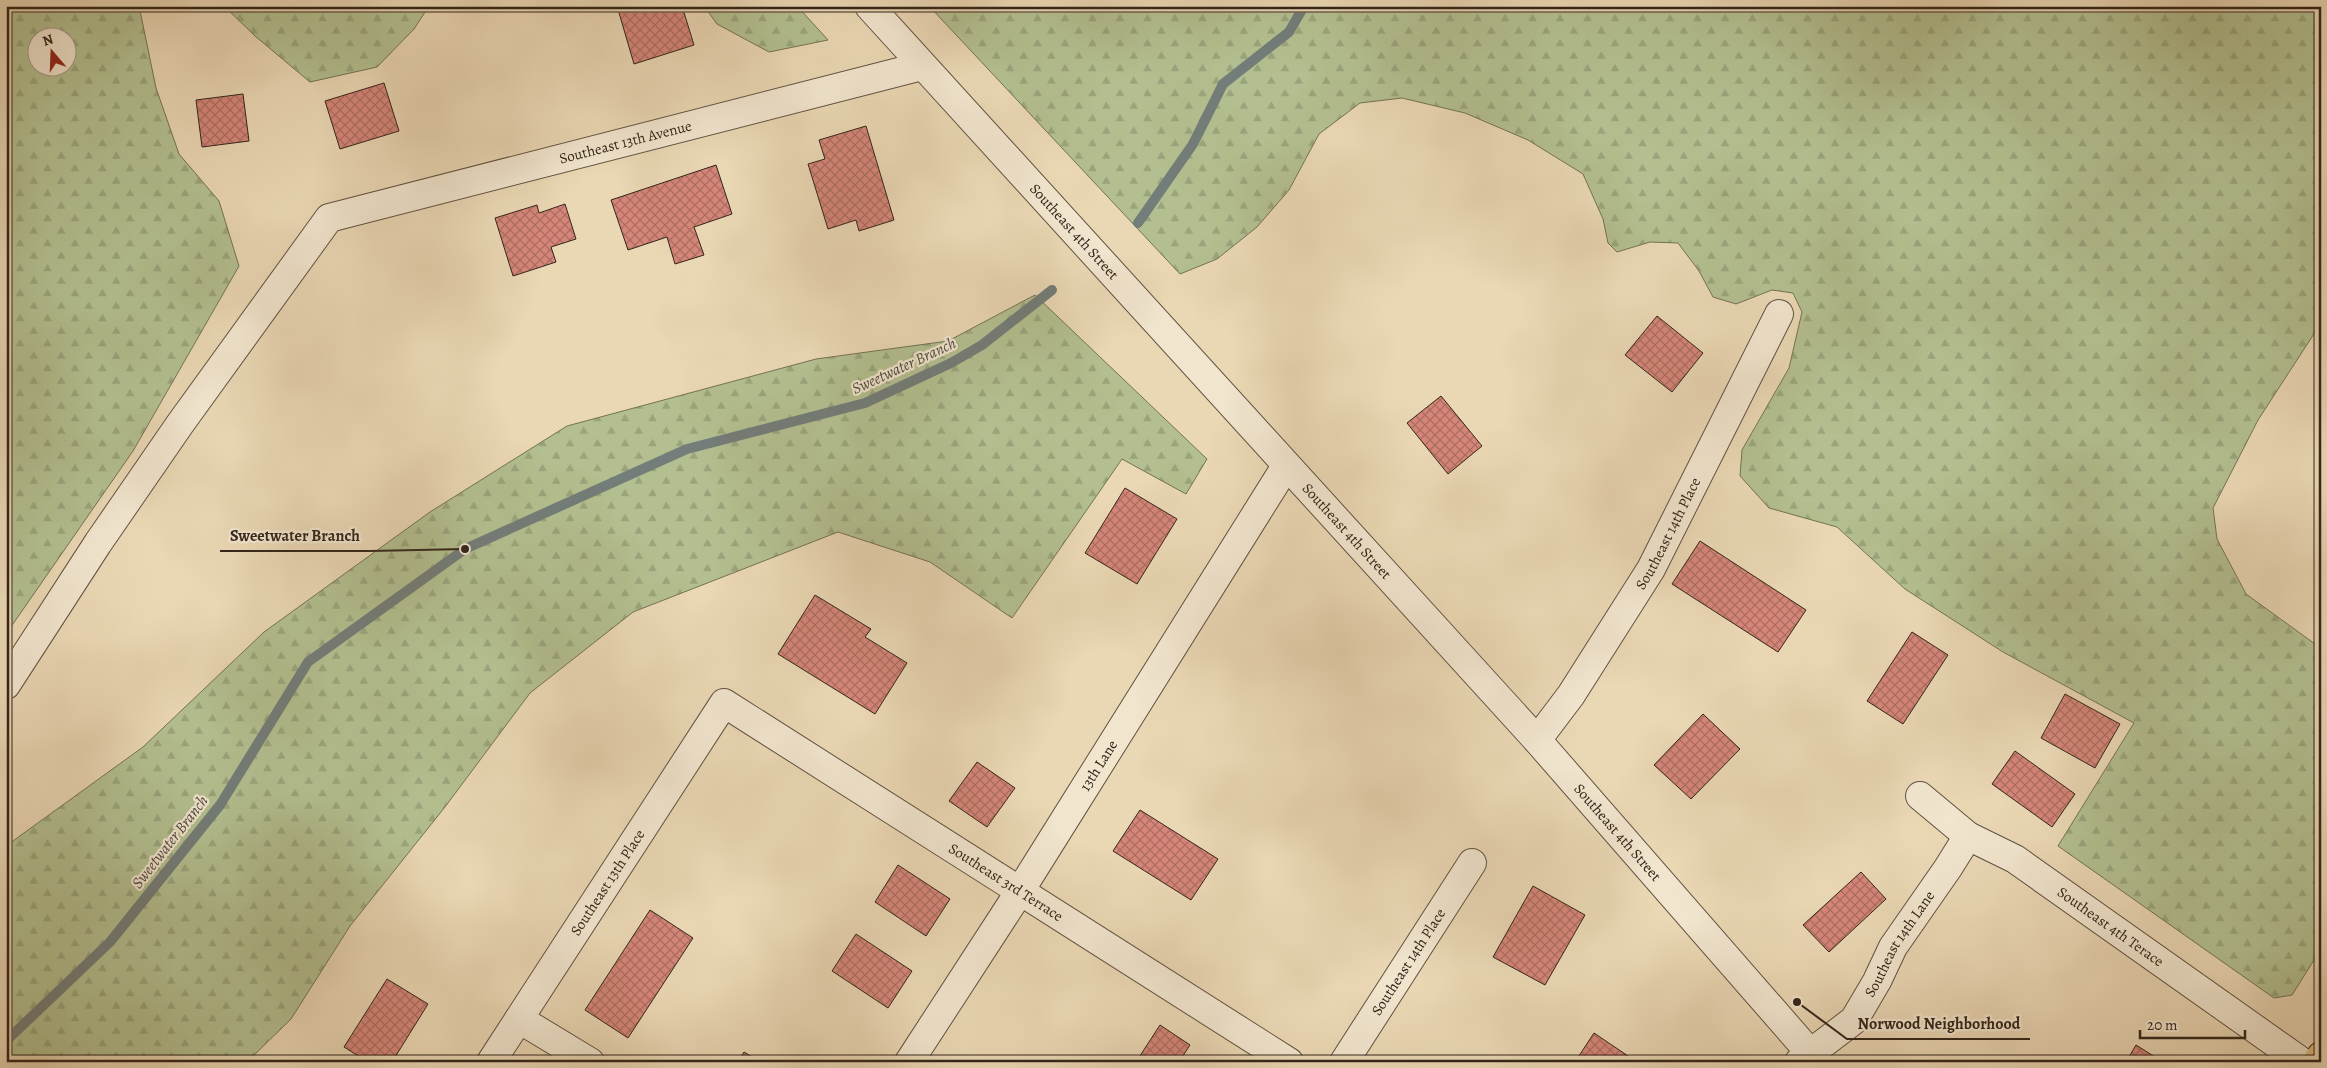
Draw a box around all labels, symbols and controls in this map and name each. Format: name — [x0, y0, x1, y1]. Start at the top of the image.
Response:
north arrow — [28, 28, 78, 78]
text: N — [40, 30, 56, 51]
street label: Southeast 13th Avenue — [557, 115, 694, 169]
street label: Southeast 4th Street — [1025, 179, 1123, 284]
water label: Sweetwater Branch — [848, 332, 960, 400]
street label: Southeast 14th Place — [1631, 474, 1705, 593]
street label: Southeast 4th Street — [1298, 479, 1396, 584]
callout: Sweetwater Branch — [220, 520, 370, 551]
text: Sweetwater Branch — [230, 525, 360, 547]
street label: 13th Lane — [1075, 736, 1122, 795]
street label: Southeast 4th Street — [1569, 779, 1666, 886]
water label: Sweetwater Branch — [127, 791, 213, 893]
street label: Southeast 13th Place — [566, 825, 650, 940]
street label: Southeast 3rd Terrace — [945, 838, 1067, 926]
street label: Southeast 4th Terace — [2053, 882, 2168, 971]
street label: Southeast 14th Lane — [1860, 886, 1939, 1001]
street label: Southeast 14th Place — [1367, 904, 1450, 1019]
callout: Norwood Neighborhood — [1847, 1008, 2030, 1039]
scale bar — [2140, 1008, 2244, 1040]
text: Norwood Neighborhood — [1858, 1013, 2021, 1035]
text: 20 m — [2147, 1015, 2178, 1035]

